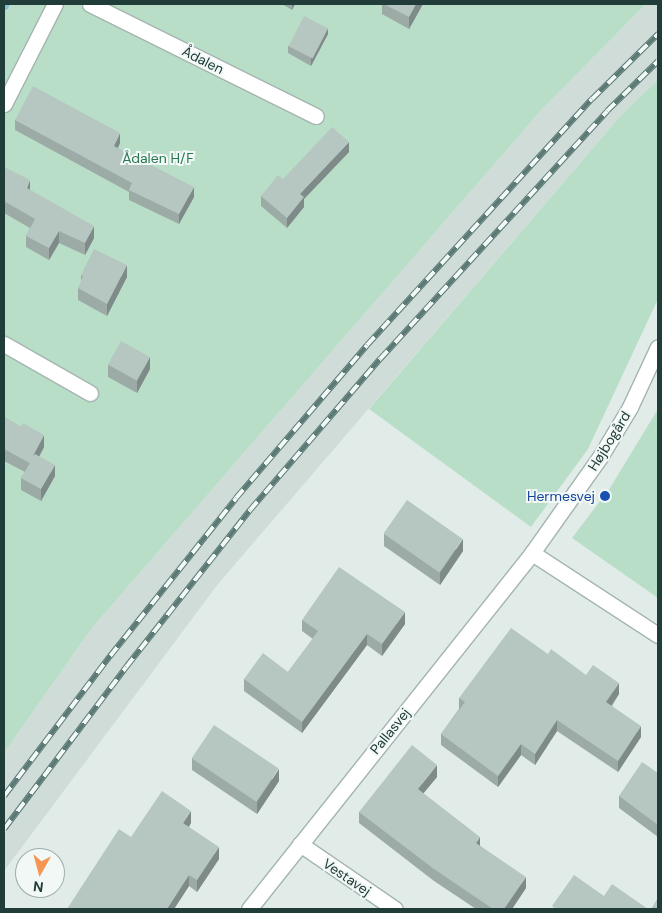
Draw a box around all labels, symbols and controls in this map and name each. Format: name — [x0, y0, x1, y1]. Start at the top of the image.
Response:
street label: Ådalen — [179, 42, 227, 78]
park label: Ådalen H/F — [122, 150, 194, 166]
street label: Højbogård — [584, 408, 634, 474]
place label: Hermesvej — [527, 488, 595, 504]
marker: Hermesvej — [599, 490, 611, 502]
street label: Pallasvej — [366, 705, 414, 757]
north arrow — [15, 848, 65, 898]
street label: Vestavej — [320, 855, 374, 899]
text: N — [32, 877, 44, 896]

